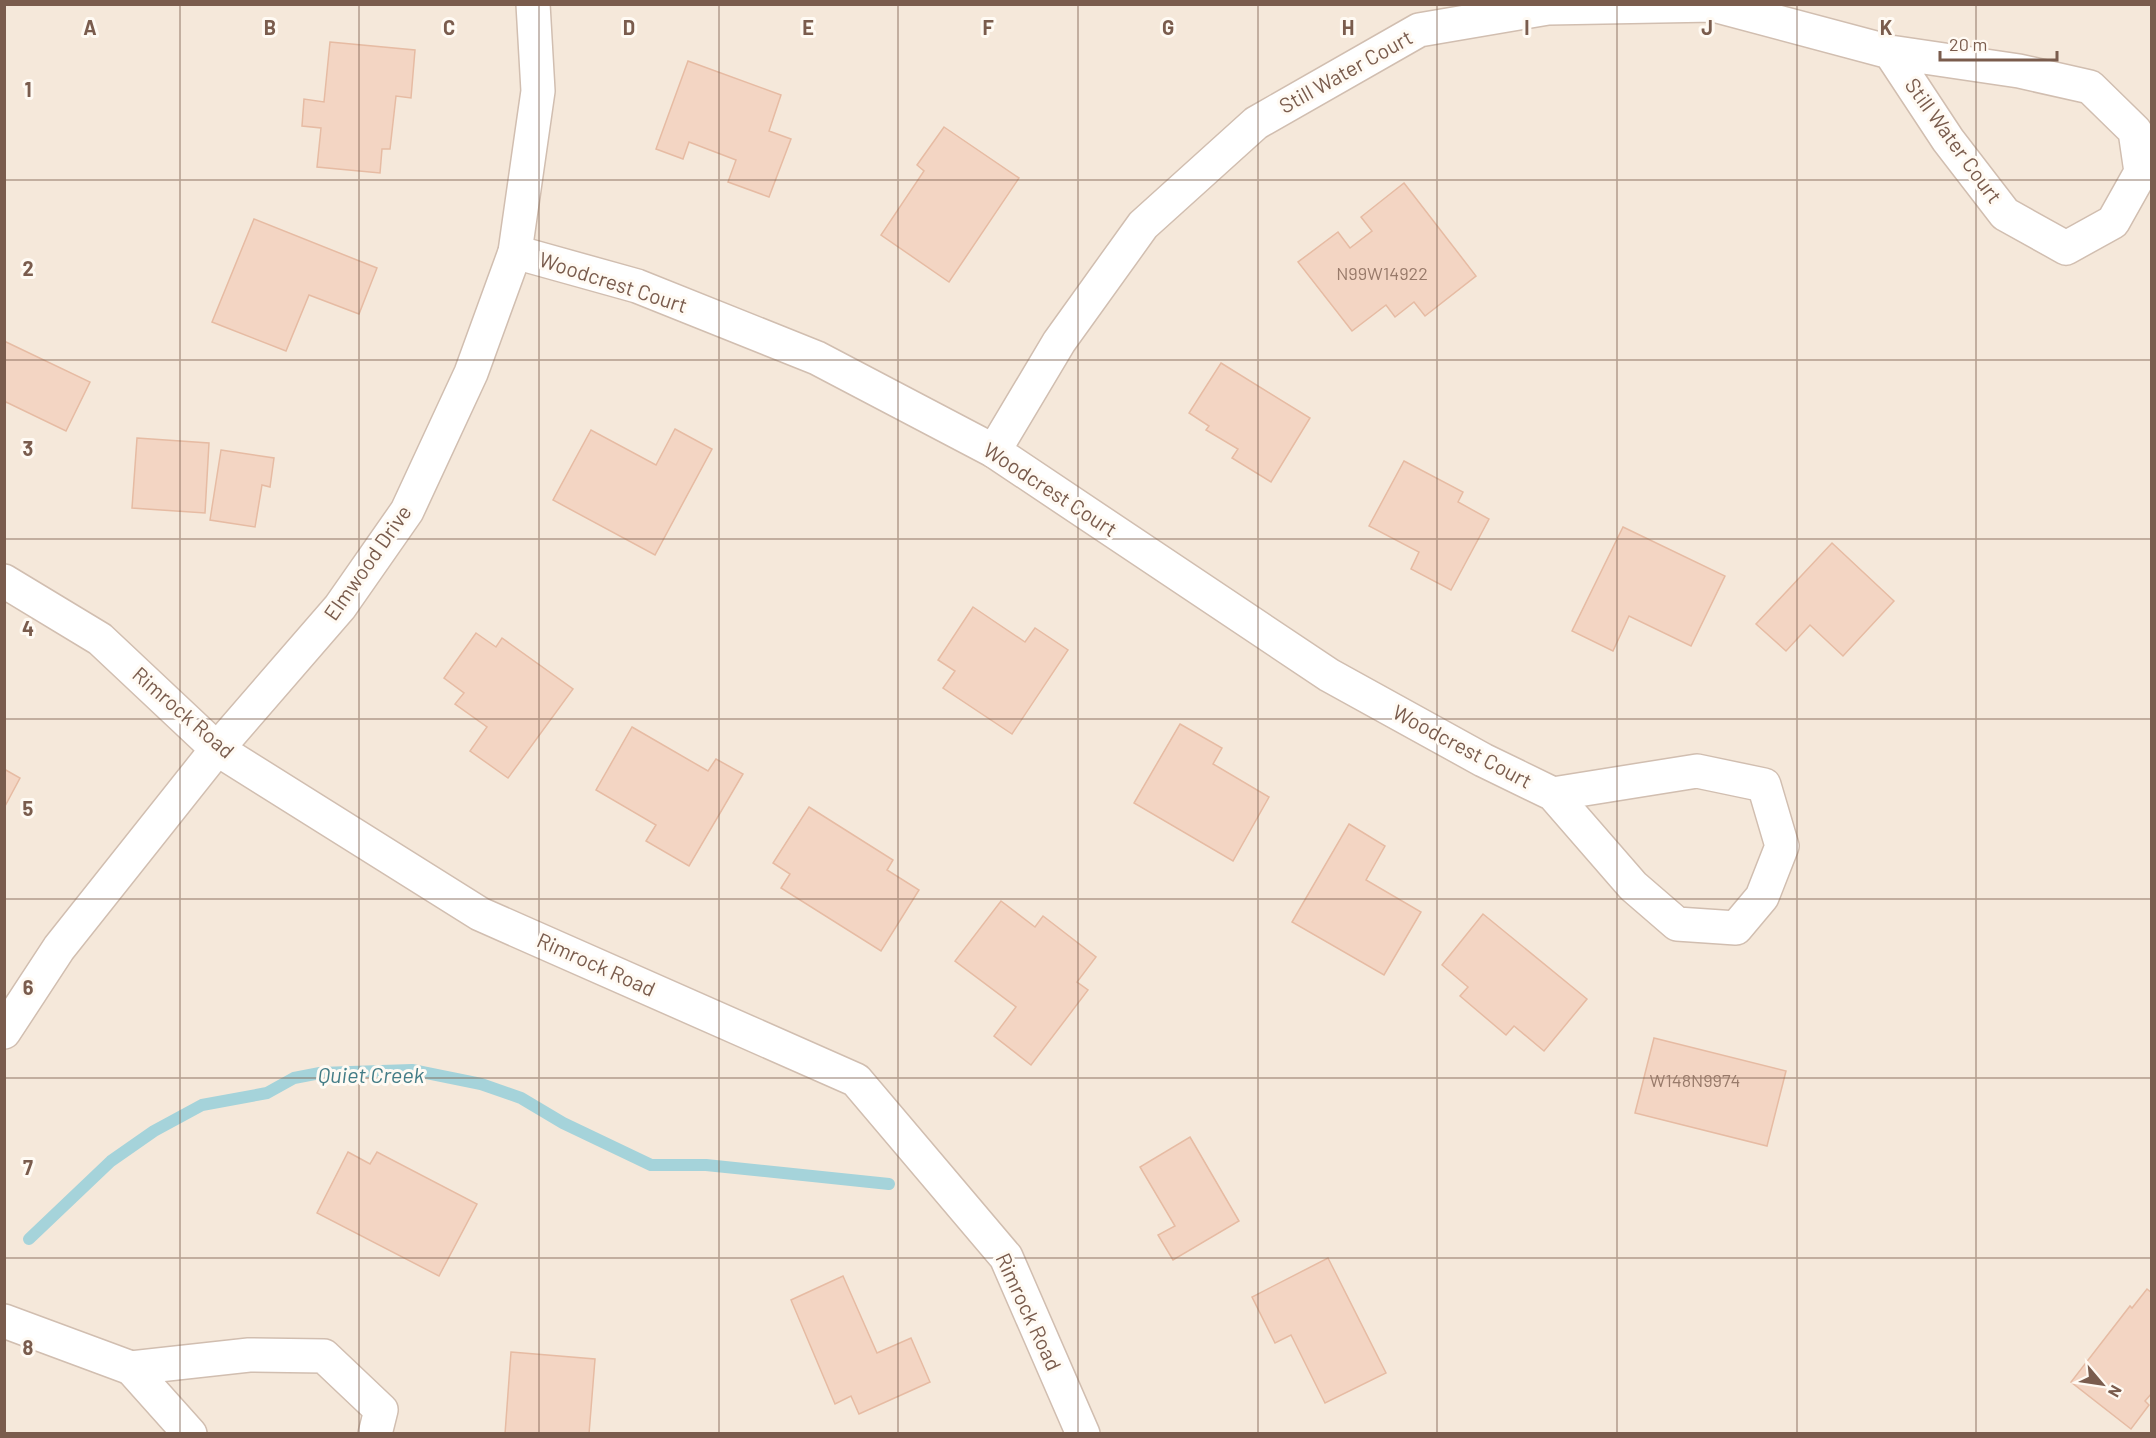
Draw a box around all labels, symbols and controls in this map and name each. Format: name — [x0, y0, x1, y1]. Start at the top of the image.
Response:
text: A — [83, 15, 97, 39]
text: B — [264, 15, 276, 39]
text: C — [443, 15, 455, 39]
text: D — [623, 15, 635, 39]
text: E — [802, 15, 814, 39]
text: F — [982, 15, 994, 39]
text: G — [1162, 15, 1174, 39]
text: H — [1342, 15, 1354, 39]
text: I — [1524, 15, 1530, 39]
text: J — [1701, 15, 1713, 39]
text: K — [1880, 15, 1893, 39]
street label: Still Water Court — [1274, 24, 1416, 118]
scale bar — [1940, 24, 2057, 62]
text: 20 m — [1949, 33, 1987, 55]
street label: Still Water Court — [1900, 73, 2008, 208]
text: 1 — [24, 77, 32, 101]
street label: Woodcrest Court — [536, 246, 691, 317]
text: 2 — [22, 256, 34, 280]
house number: N99W14922 — [1336, 262, 1428, 284]
text: 3 — [23, 436, 33, 460]
street label: Woodcrest Court — [979, 436, 1122, 541]
street label: Elmwood Drive — [318, 500, 416, 625]
text: 4 — [22, 616, 34, 640]
street label: Rimrock Road — [128, 661, 240, 763]
street label: Woodcrest Court — [1389, 698, 1537, 793]
text: 5 — [23, 796, 34, 820]
street label: Rimrock Road — [534, 926, 660, 1001]
text: 6 — [23, 975, 34, 999]
water label: Quiet Creek — [318, 1061, 425, 1087]
house number: W148N9974 — [1650, 1069, 1740, 1091]
text: 7 — [23, 1155, 33, 1179]
street label: Rimrock Road — [991, 1249, 1067, 1374]
text: 8 — [23, 1335, 34, 1359]
north arrow — [2072, 1354, 2132, 1414]
text: N — [2105, 1382, 2126, 1401]

